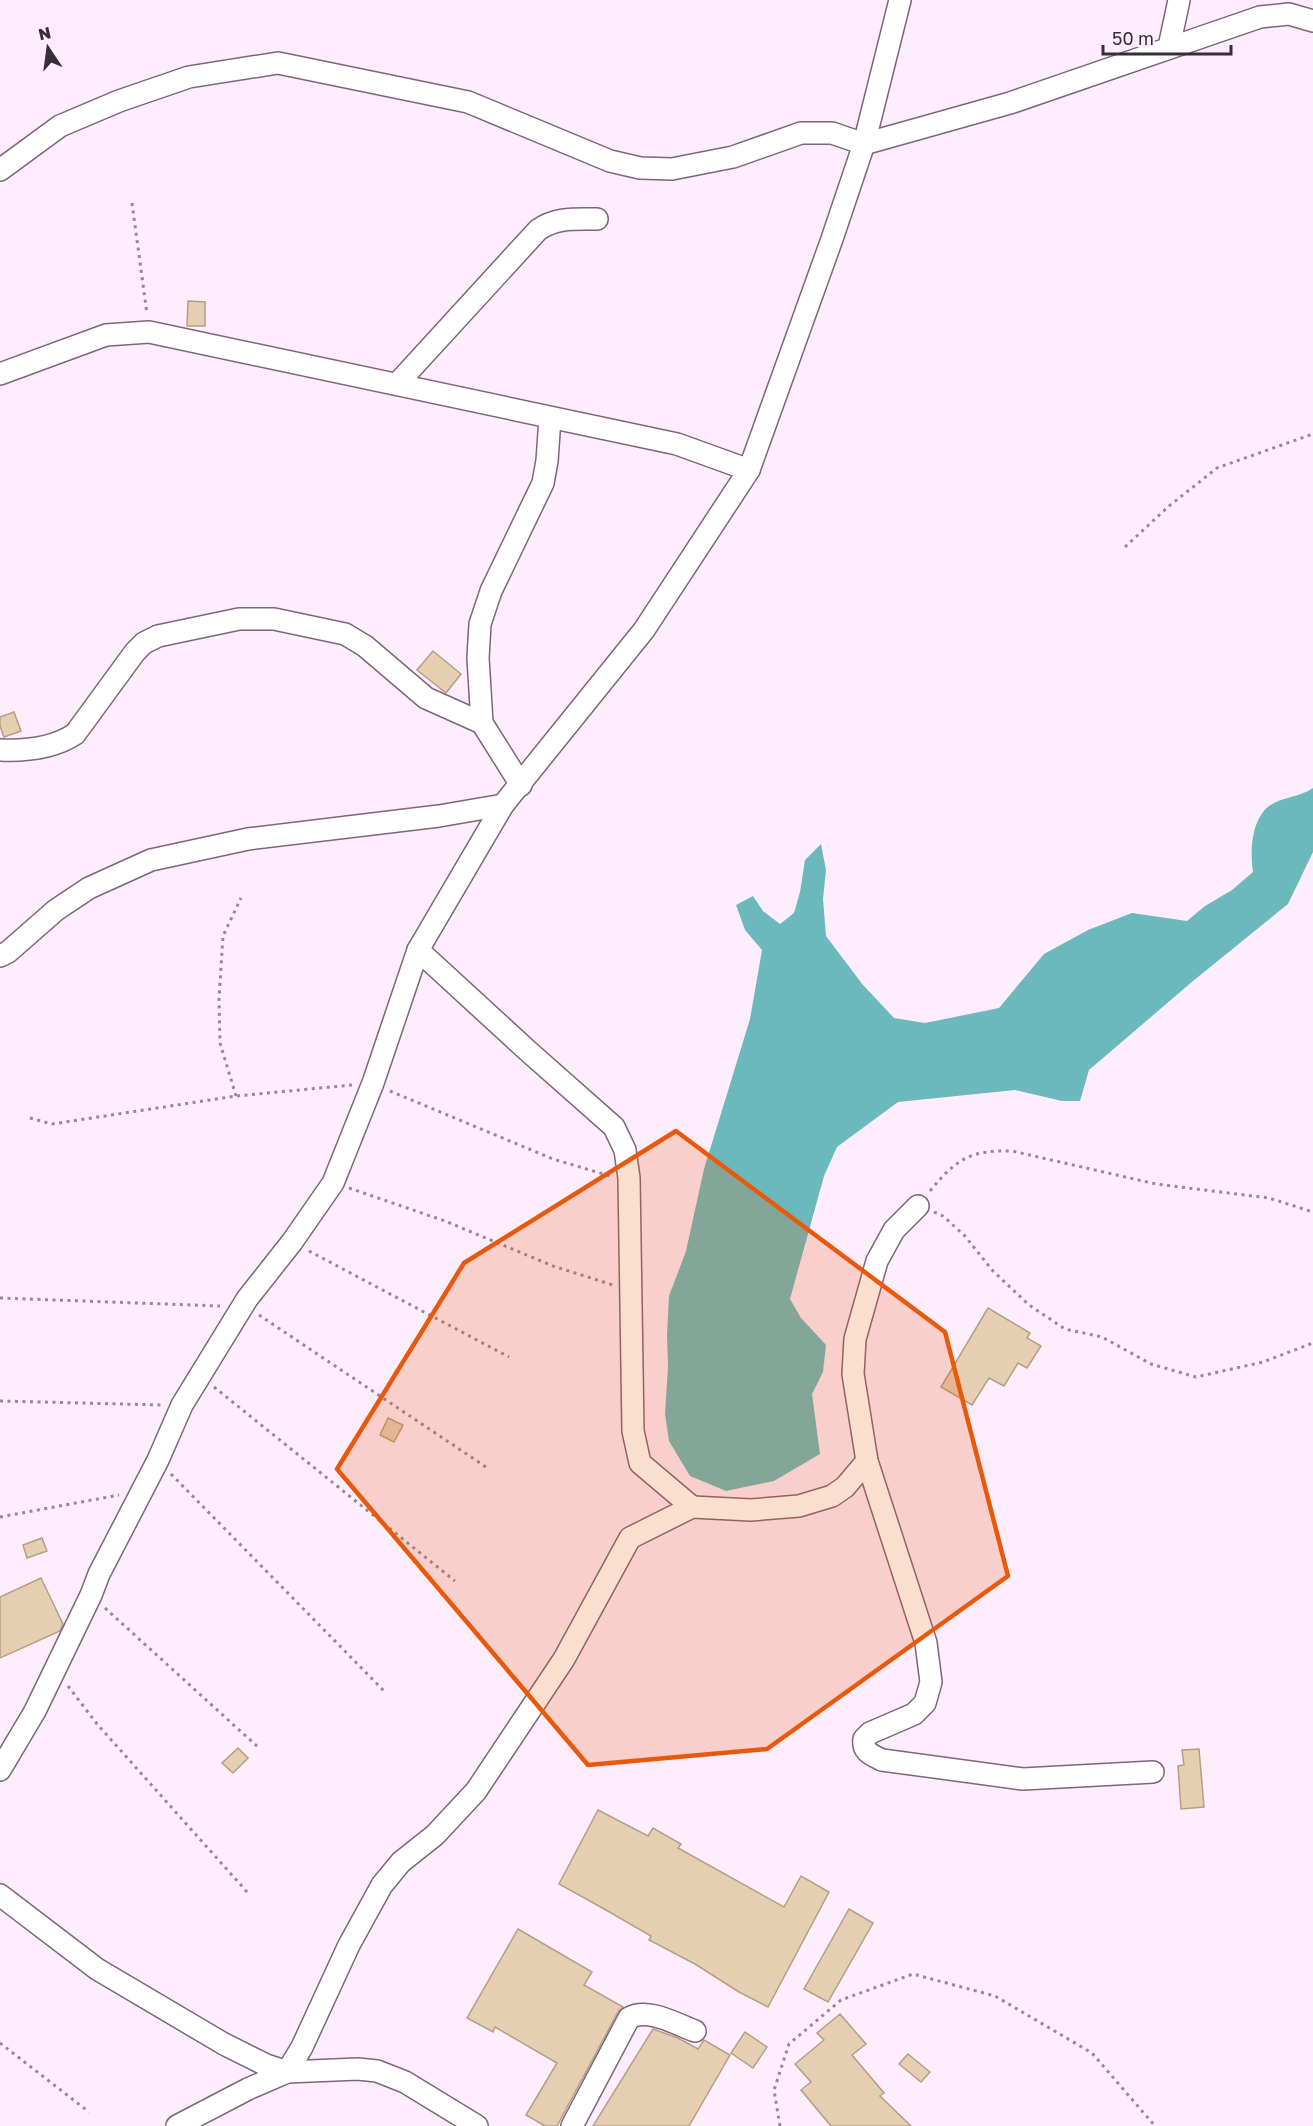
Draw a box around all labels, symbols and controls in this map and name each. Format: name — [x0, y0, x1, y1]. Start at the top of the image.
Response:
north arrow — [18, 18, 78, 78]
scale bar — [1103, 18, 1230, 56]
text: N — [36, 22, 53, 44]
text: 50 m — [1112, 27, 1154, 49]

